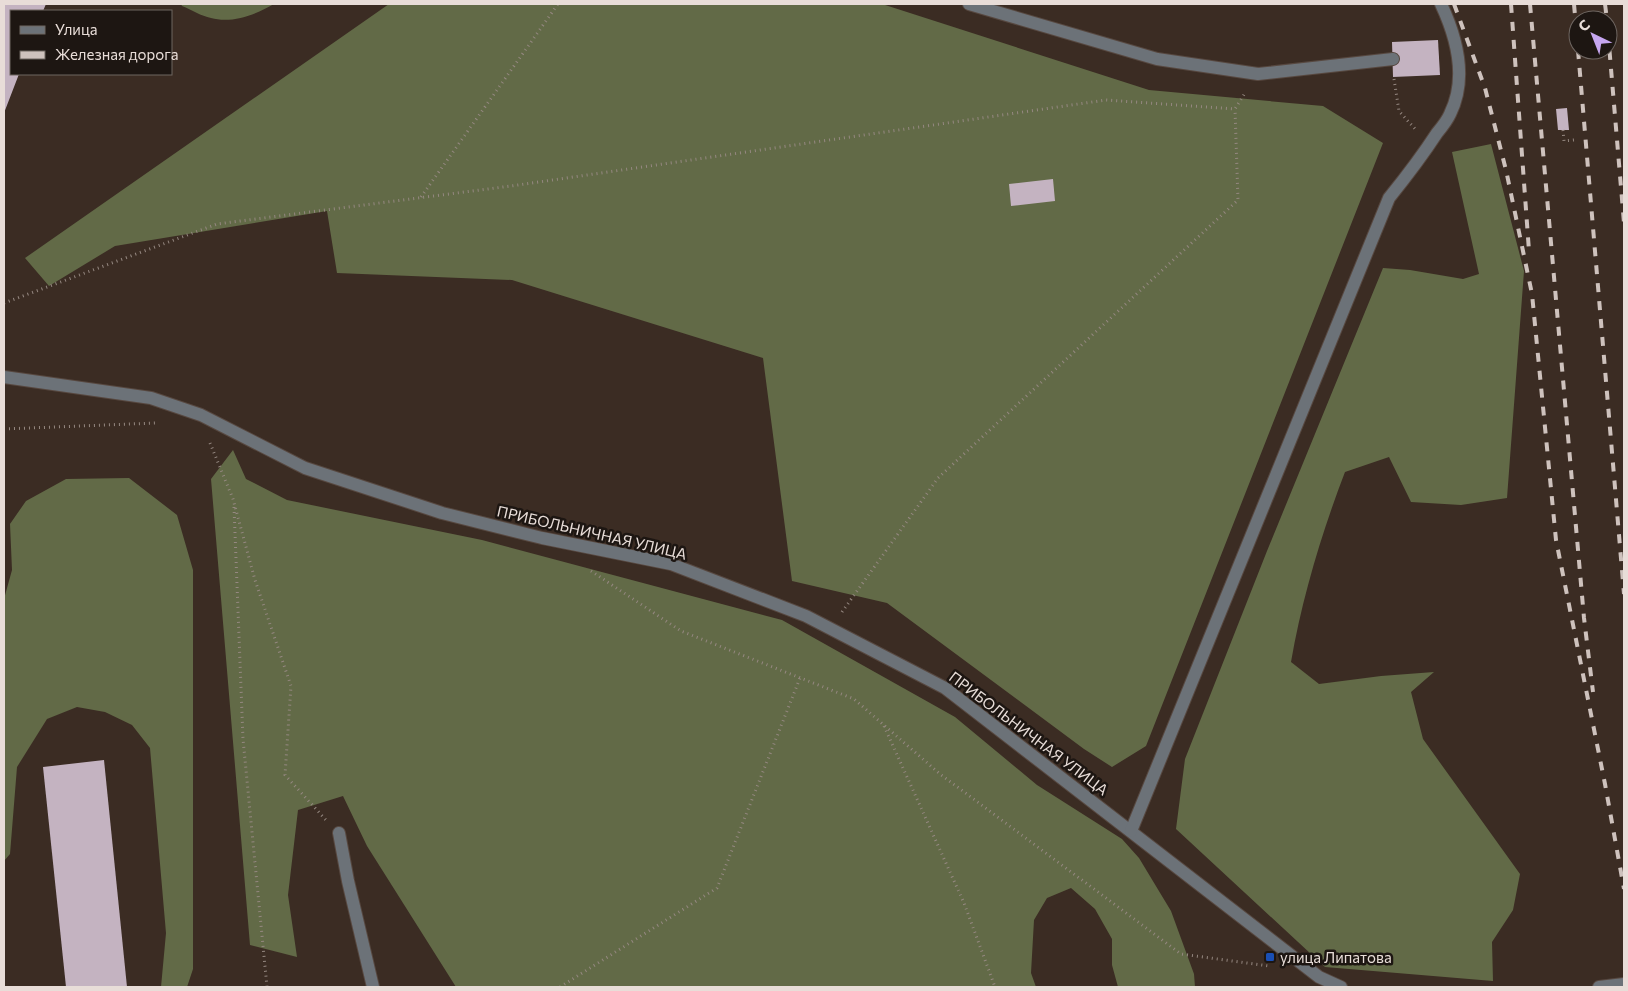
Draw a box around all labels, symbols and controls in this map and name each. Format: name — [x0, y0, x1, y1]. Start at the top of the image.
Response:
legend — [10, 10, 172, 75]
north arrow — [1568, 10, 1618, 60]
text: С — [1574, 16, 1593, 35]
text: Улица — [55, 20, 97, 38]
text: Железная дорога — [55, 45, 179, 63]
street label: ПРИБОЛЬНИЧНАЯ УЛИЦА — [495, 501, 689, 563]
street label: ПРИБОЛЬНИЧНАЯ УЛИЦА — [946, 667, 1112, 799]
place label: улица Липатова — [1280, 948, 1392, 966]
marker: улица Липатова — [1264, 951, 1276, 963]

